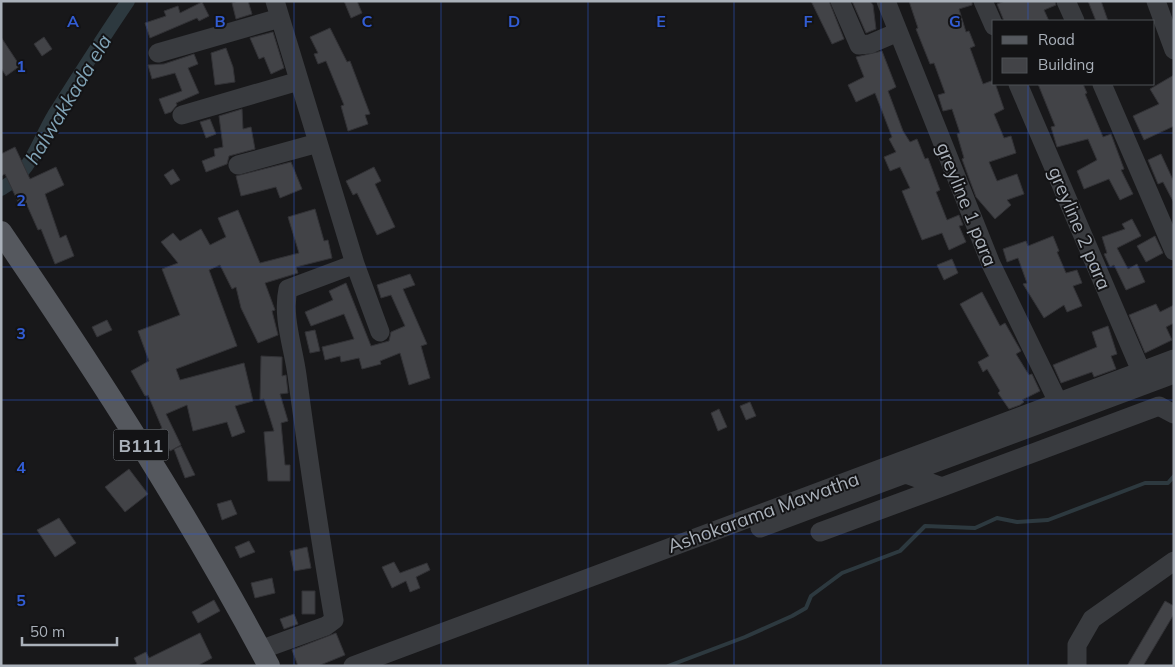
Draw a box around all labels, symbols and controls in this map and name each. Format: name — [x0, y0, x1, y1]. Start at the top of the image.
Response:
text: A — [67, 11, 79, 31]
text: B — [214, 11, 226, 31]
text: C — [362, 11, 373, 31]
text: D — [508, 11, 520, 31]
text: E — [656, 11, 666, 31]
text: F — [803, 11, 813, 31]
text: G — [949, 11, 961, 31]
legend — [992, 20, 1155, 85]
water label: halwakkada ela — [19, 30, 117, 168]
text: Road — [1038, 30, 1075, 49]
text: Building — [1038, 55, 1094, 74]
text: 1 — [16, 56, 26, 76]
street label: greyline 1 para — [931, 139, 1003, 269]
street label: greyline 2 para — [1043, 163, 1117, 293]
text: 2 — [16, 190, 26, 210]
text: 3 — [16, 323, 26, 343]
road number: B111 — [114, 430, 168, 460]
text: 4 — [16, 457, 26, 477]
street label: Ashokarama Mawatha — [664, 466, 862, 558]
text: 5 — [16, 590, 26, 610]
scale bar — [22, 614, 118, 646]
text: 50 m — [30, 622, 65, 641]

